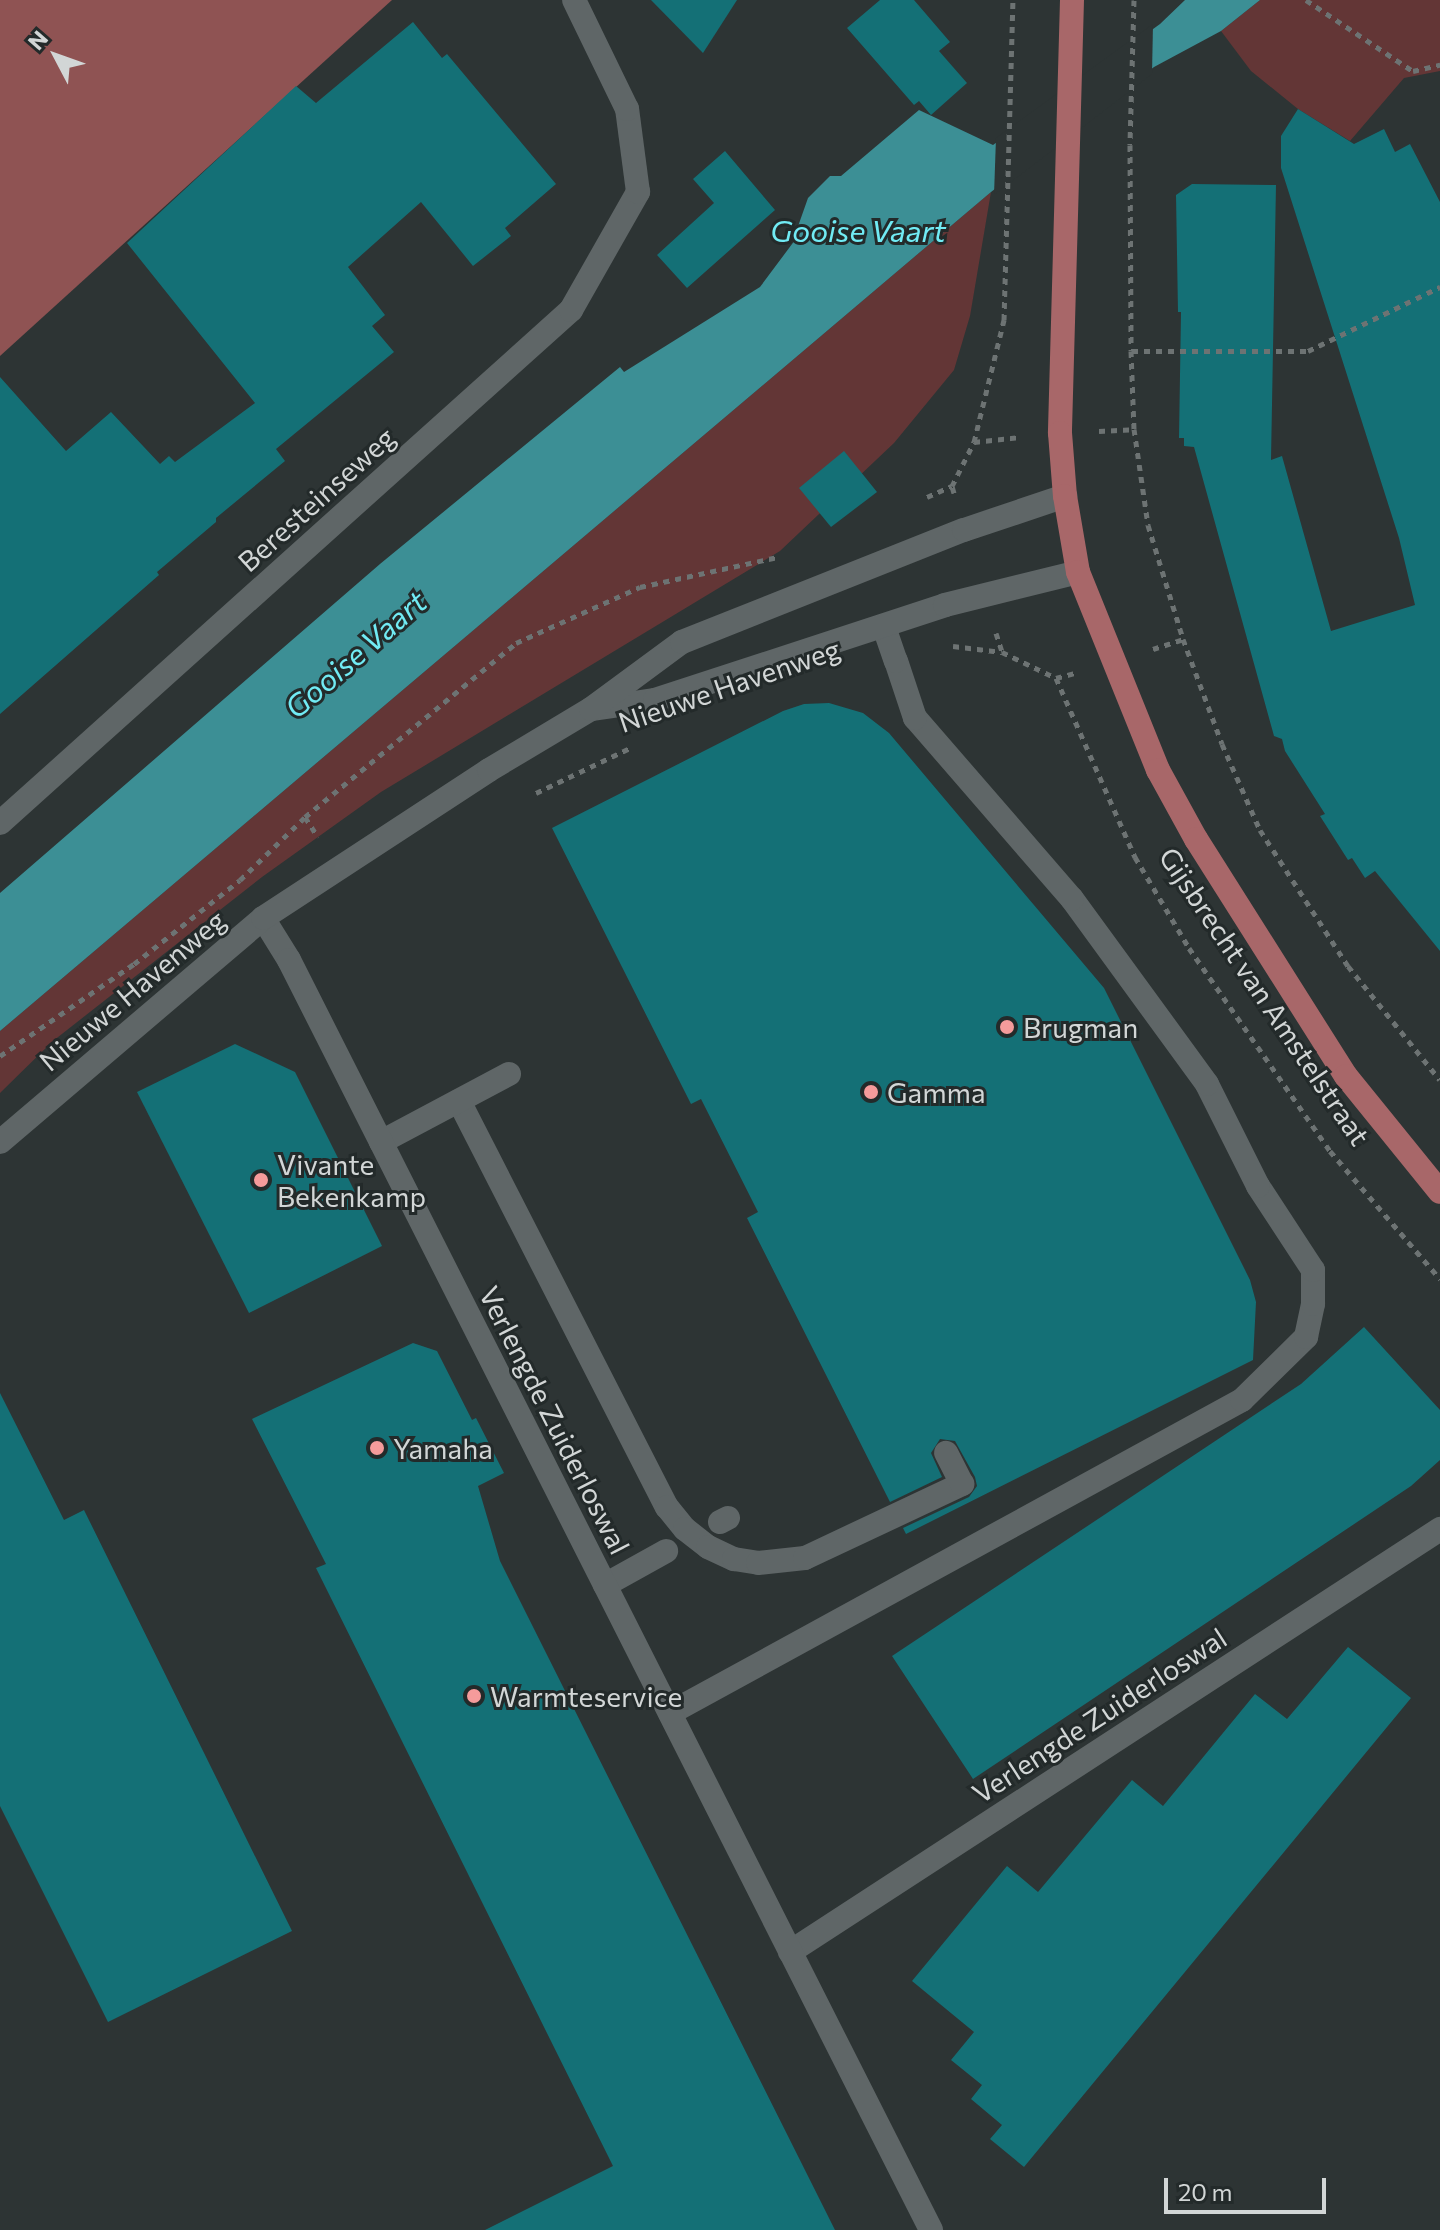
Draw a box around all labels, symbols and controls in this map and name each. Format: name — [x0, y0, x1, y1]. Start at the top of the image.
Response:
north arrow — [16, 16, 96, 96]
text: N — [22, 25, 53, 55]
water label: Gooise Vaart — [770, 212, 946, 248]
street label: Beresteinseweg — [231, 420, 401, 578]
water label: Gooise Vaart — [277, 583, 433, 725]
street label: Nieuwe Havenweg — [614, 631, 844, 739]
street label: Gijsbrecht van Amstelstraat — [1153, 841, 1377, 1151]
street label: Nieuwe Havenweg — [32, 902, 232, 1078]
place label: Brugman — [1023, 1010, 1138, 1044]
marker: Brugman — [998, 1018, 1016, 1036]
place label: Gamma — [887, 1075, 986, 1109]
marker: Gamma — [862, 1083, 880, 1101]
place label: Vivante Bekenkamp — [277, 1147, 426, 1213]
marker: Vivante Bekenkamp — [252, 1171, 270, 1189]
street label: Verlengde Zuiderloswal — [473, 1280, 637, 1560]
place label: Yamaha — [393, 1431, 493, 1465]
marker: Yamaha — [368, 1439, 386, 1457]
street label: Verlengde Zuiderloswal — [966, 1620, 1232, 1810]
place label: Warmteservice — [490, 1679, 682, 1713]
marker: Warmteservice — [465, 1687, 483, 1705]
scale bar — [1168, 2162, 1330, 2212]
text: 20 m — [1178, 2177, 1232, 2206]

